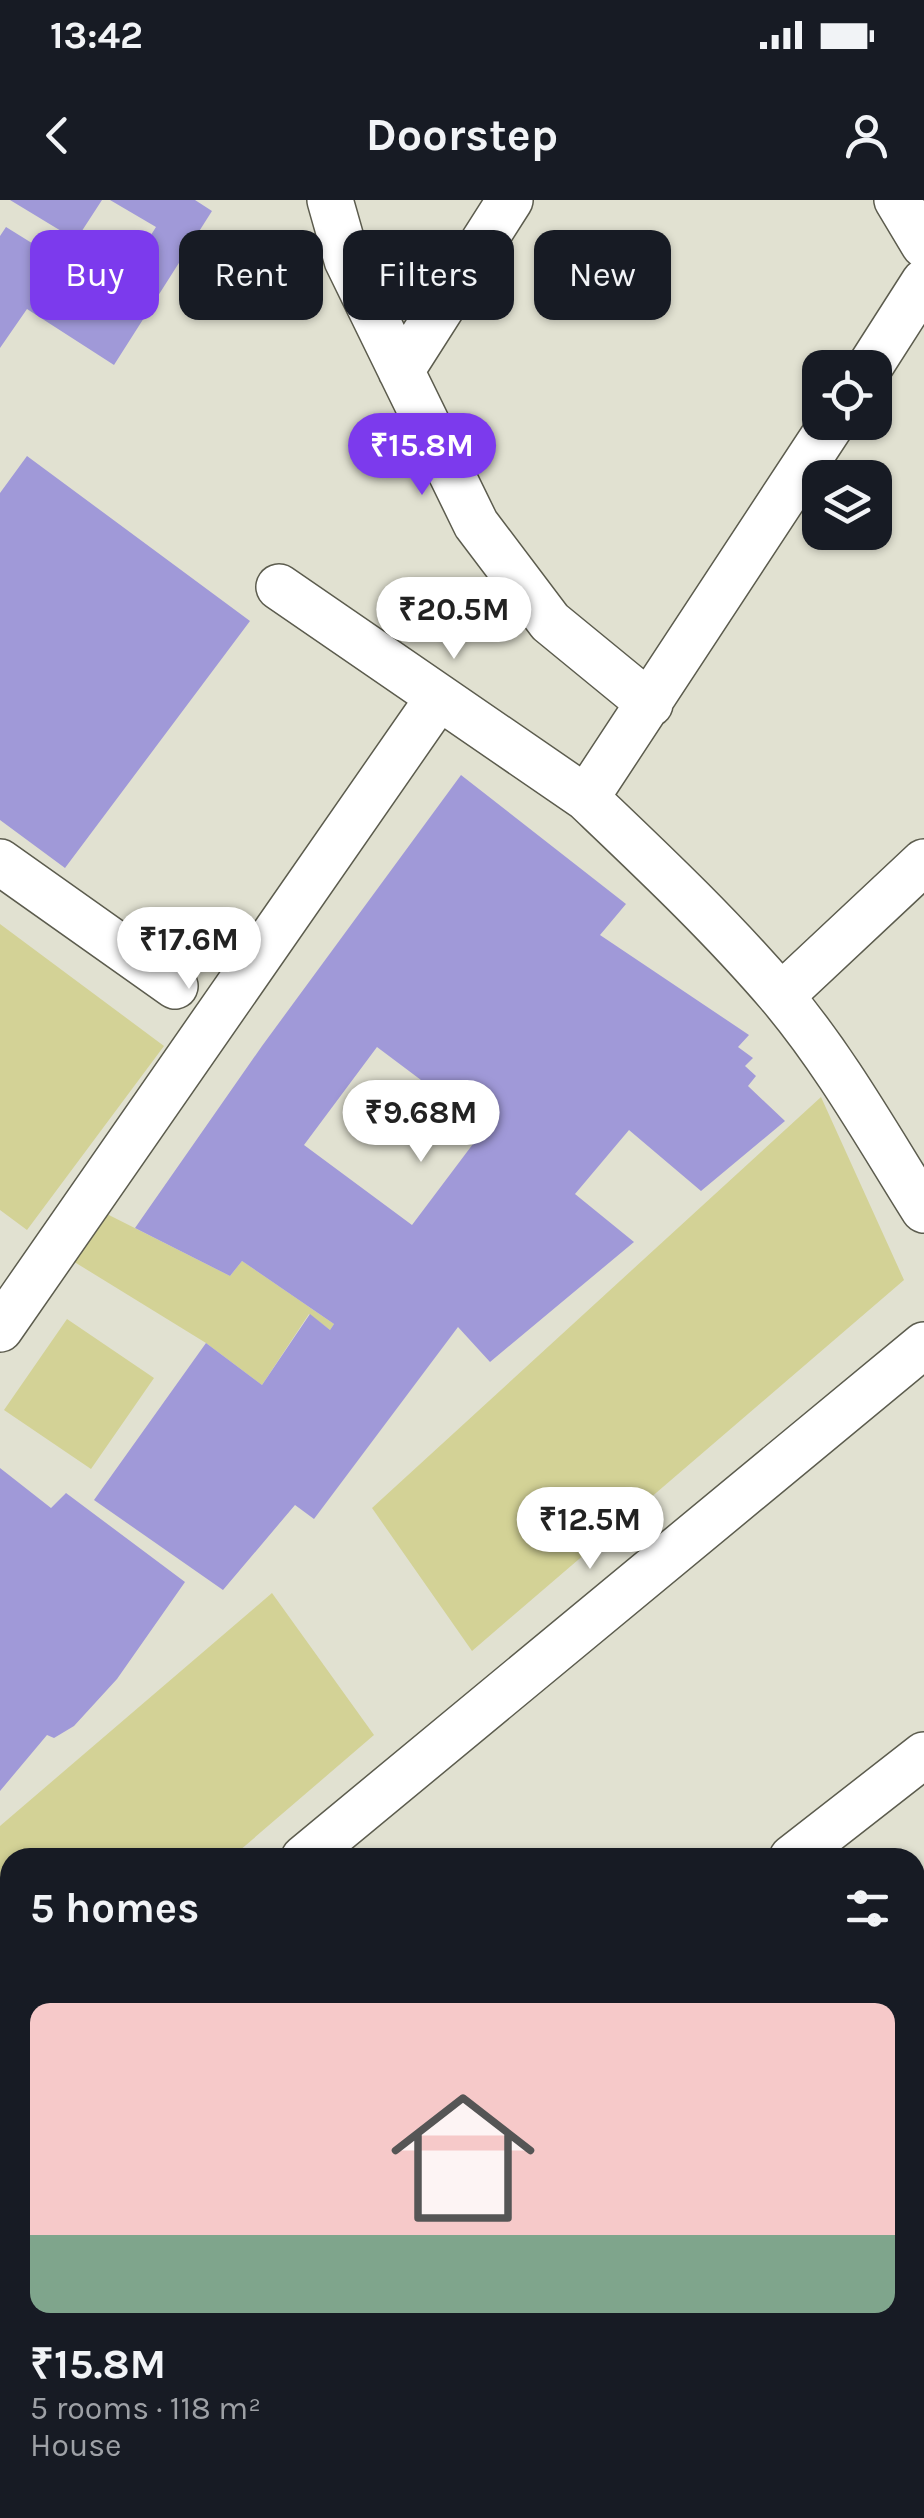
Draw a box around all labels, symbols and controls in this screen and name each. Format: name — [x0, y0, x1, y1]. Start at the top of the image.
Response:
text: 13:42 — [50, 13, 143, 58]
icon: back — [30, 108, 85, 163]
icon: person — [839, 108, 894, 163]
text: Doorstep — [366, 109, 558, 161]
chip: Buy — [30, 230, 159, 320]
chip: Rent — [179, 230, 323, 320]
chip: Filters — [343, 230, 514, 320]
chip: New — [534, 230, 671, 320]
map controls — [802, 350, 892, 550]
button: locate — [802, 350, 892, 440]
pin: ₹15.8M — [341, 413, 503, 498]
text: ₹15.8M — [370, 427, 474, 464]
button: layers — [802, 460, 892, 550]
pin: ₹20.5M — [373, 577, 535, 662]
text: ₹20.5M — [398, 591, 510, 628]
pin: ₹17.6M — [108, 907, 270, 992]
text: ₹17.6M — [139, 921, 239, 958]
pin: ₹9.68M — [340, 1080, 502, 1165]
text: ₹9.68M — [365, 1094, 477, 1131]
pin: ₹12.5M — [509, 1487, 671, 1572]
text: ₹12.5M — [539, 1501, 641, 1538]
icon: filters — [840, 1881, 895, 1936]
text: 5 homes — [30, 1883, 199, 1933]
icon: home — [373, 2068, 553, 2248]
text: ₹15.8M — [30, 2339, 166, 2389]
text: 5 rooms · 118 m² — [30, 2390, 261, 2427]
text: House — [30, 2427, 122, 2464]

